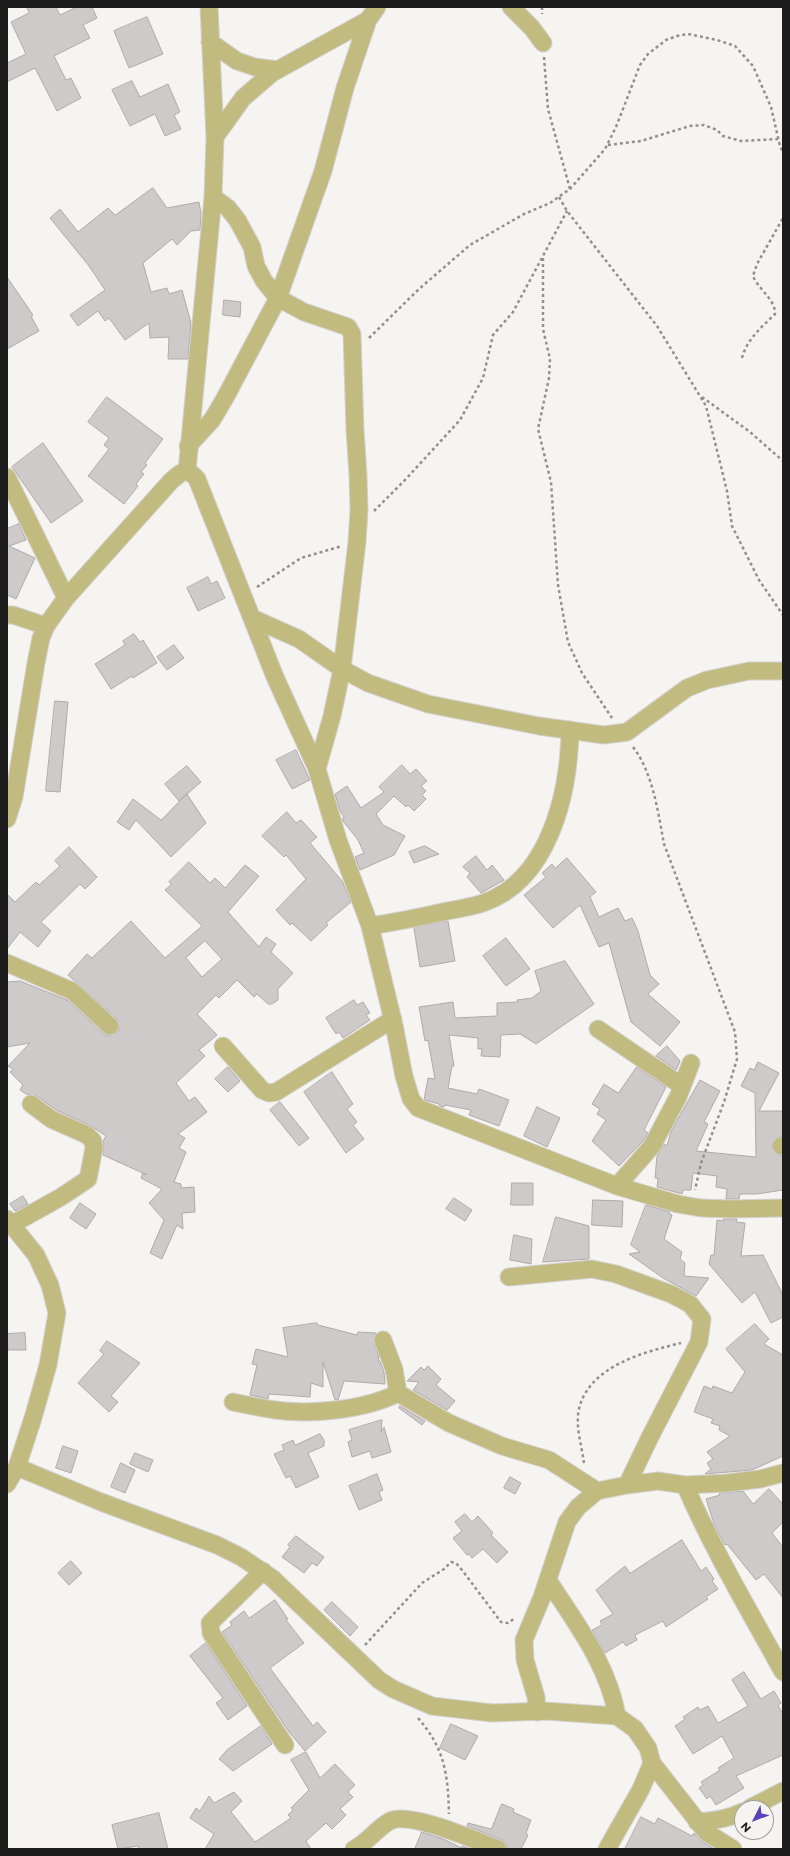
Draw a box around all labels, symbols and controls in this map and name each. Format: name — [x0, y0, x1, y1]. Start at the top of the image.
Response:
north arrow — [734, 1800, 774, 1840]
text: N — [738, 1819, 754, 1835]

